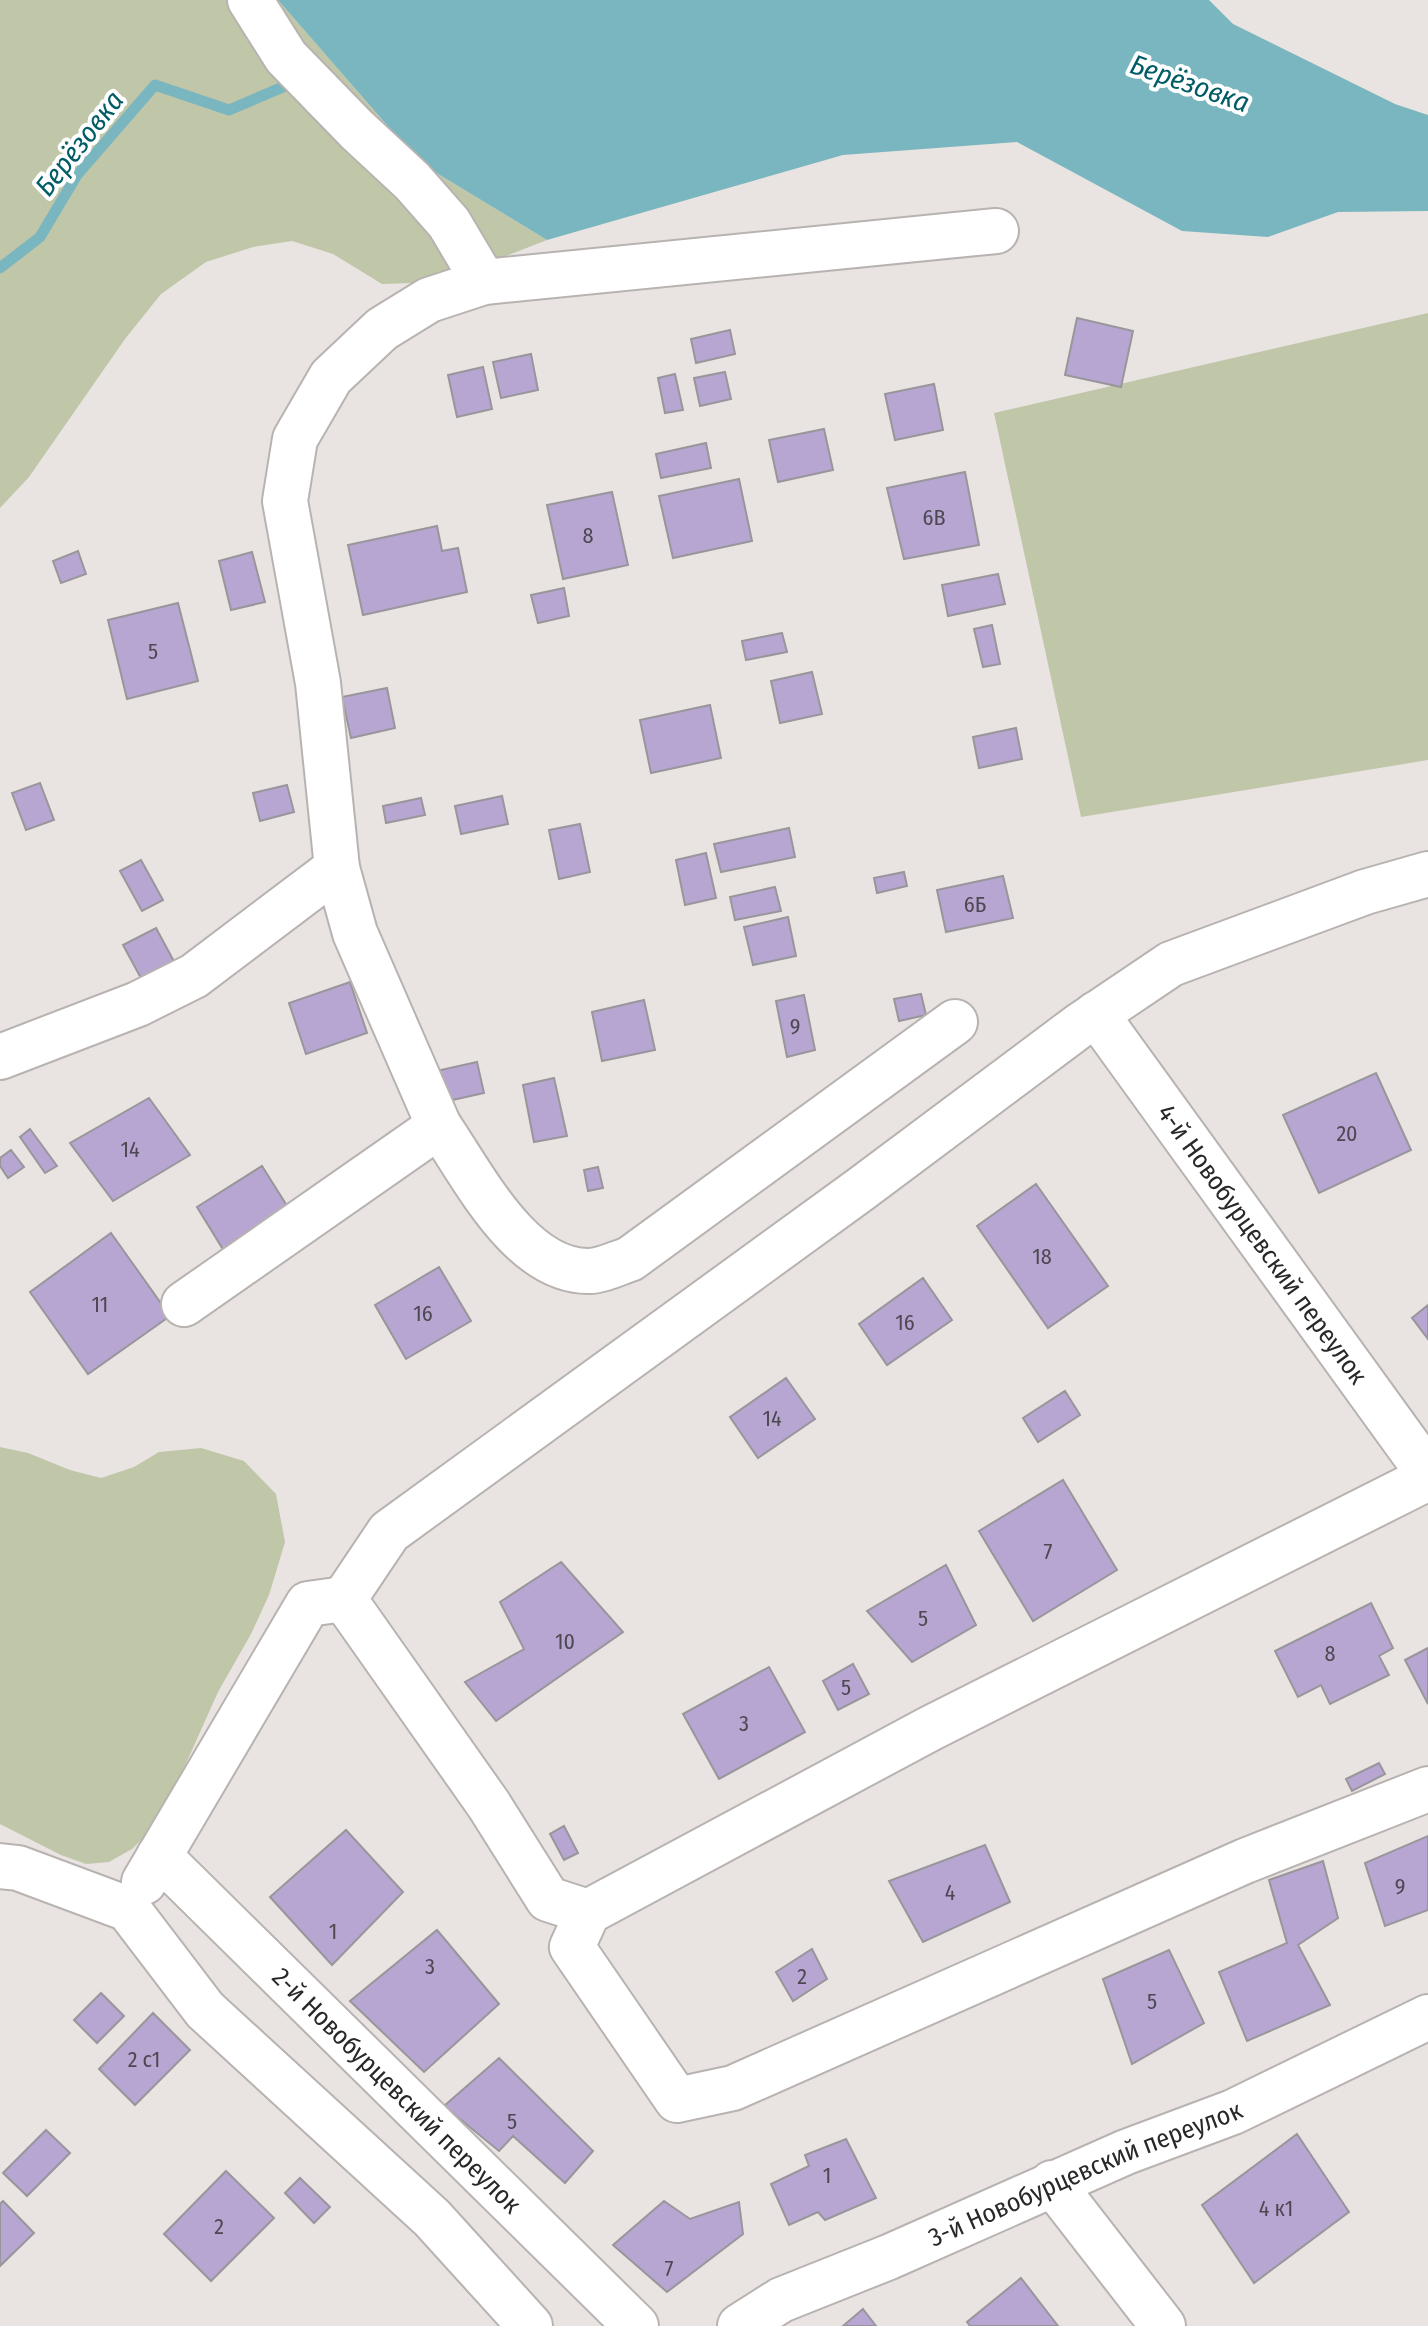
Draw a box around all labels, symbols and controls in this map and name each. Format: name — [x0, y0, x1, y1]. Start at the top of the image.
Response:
water label: Берёзовка — [1126, 48, 1254, 119]
water label: Берёзовка — [28, 84, 131, 202]
house number: 6В — [923, 504, 945, 531]
house number: 8 — [582, 522, 594, 549]
house number: 5 — [148, 638, 158, 665]
house number: 6Б — [964, 891, 986, 918]
house number: 9 — [790, 1013, 800, 1040]
street label: 4-й Новобурцевский переулок — [1150, 1098, 1374, 1390]
house number: 20 — [1336, 1120, 1358, 1147]
house number: 14 — [120, 1136, 140, 1163]
house number: 18 — [1032, 1243, 1052, 1270]
house number: 11 — [92, 1291, 108, 1318]
house number: 16 — [413, 1300, 433, 1327]
house number: 16 — [895, 1309, 915, 1336]
house number: 14 — [762, 1405, 782, 1432]
house number: 7 — [1044, 1538, 1053, 1565]
house number: 5 — [918, 1605, 928, 1632]
house number: 10 — [555, 1628, 575, 1655]
house number: 8 — [1324, 1640, 1336, 1667]
house number: 5 — [841, 1674, 851, 1701]
house number: 3 — [739, 1710, 749, 1737]
house number: 9 — [1395, 1873, 1405, 1900]
house number: 4 — [945, 1879, 956, 1906]
house number: 1 — [329, 1918, 337, 1945]
house number: 3 — [425, 1953, 435, 1980]
street label: 2-й Новобурцевский переулок — [266, 1962, 527, 2220]
house number: 2 — [797, 1963, 807, 1990]
house number: 5 — [1147, 1988, 1157, 2015]
house number: 2 с1 — [128, 2046, 160, 2073]
street label: 3-й Новобурцевский переулок — [924, 2095, 1247, 2254]
house number: 5 — [507, 2108, 517, 2135]
house number: 1 — [823, 2162, 831, 2189]
house number: 4 к1 — [1259, 2195, 1293, 2222]
house number: 2 — [214, 2213, 224, 2240]
house number: 7 — [665, 2255, 674, 2282]

